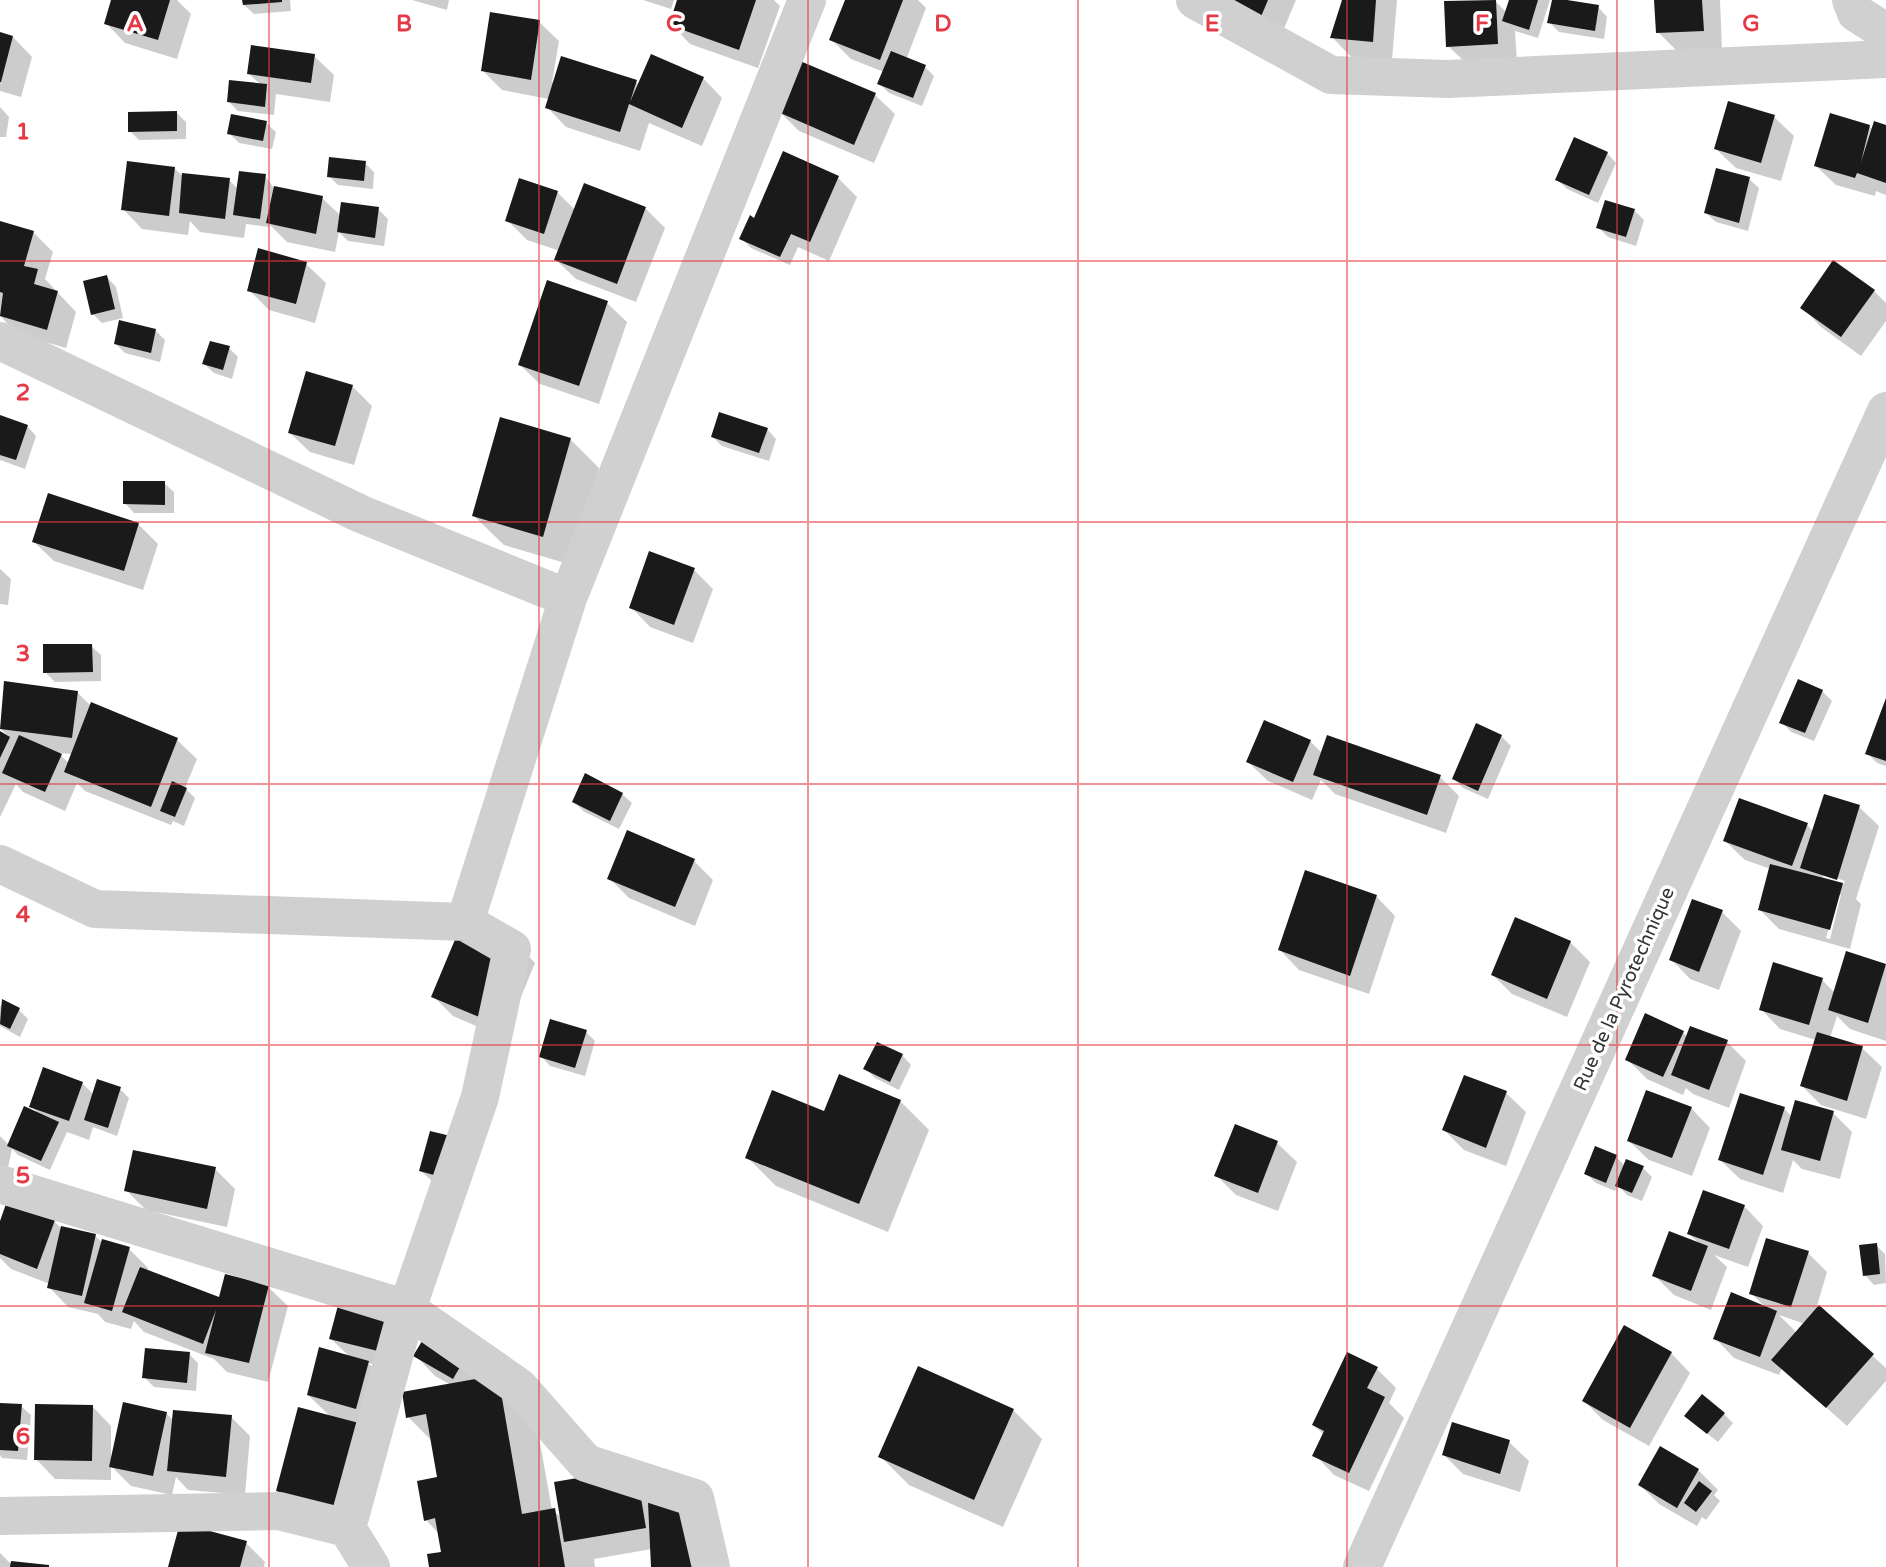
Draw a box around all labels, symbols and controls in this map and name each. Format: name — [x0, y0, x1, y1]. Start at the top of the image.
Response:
text: A — [126, 10, 144, 38]
text: B — [396, 10, 412, 38]
text: C — [666, 10, 682, 38]
text: D — [934, 10, 952, 38]
text: E — [1205, 10, 1219, 38]
text: F — [1475, 10, 1489, 38]
text: G — [1742, 10, 1760, 38]
text: 1 — [16, 118, 30, 146]
text: 2 — [16, 379, 30, 407]
text: 3 — [16, 640, 30, 668]
street label: Rue de la Pyrotechnique — [1569, 884, 1679, 1094]
text: 4 — [16, 901, 31, 929]
text: 5 — [16, 1162, 30, 1190]
text: 6 — [16, 1423, 30, 1451]

